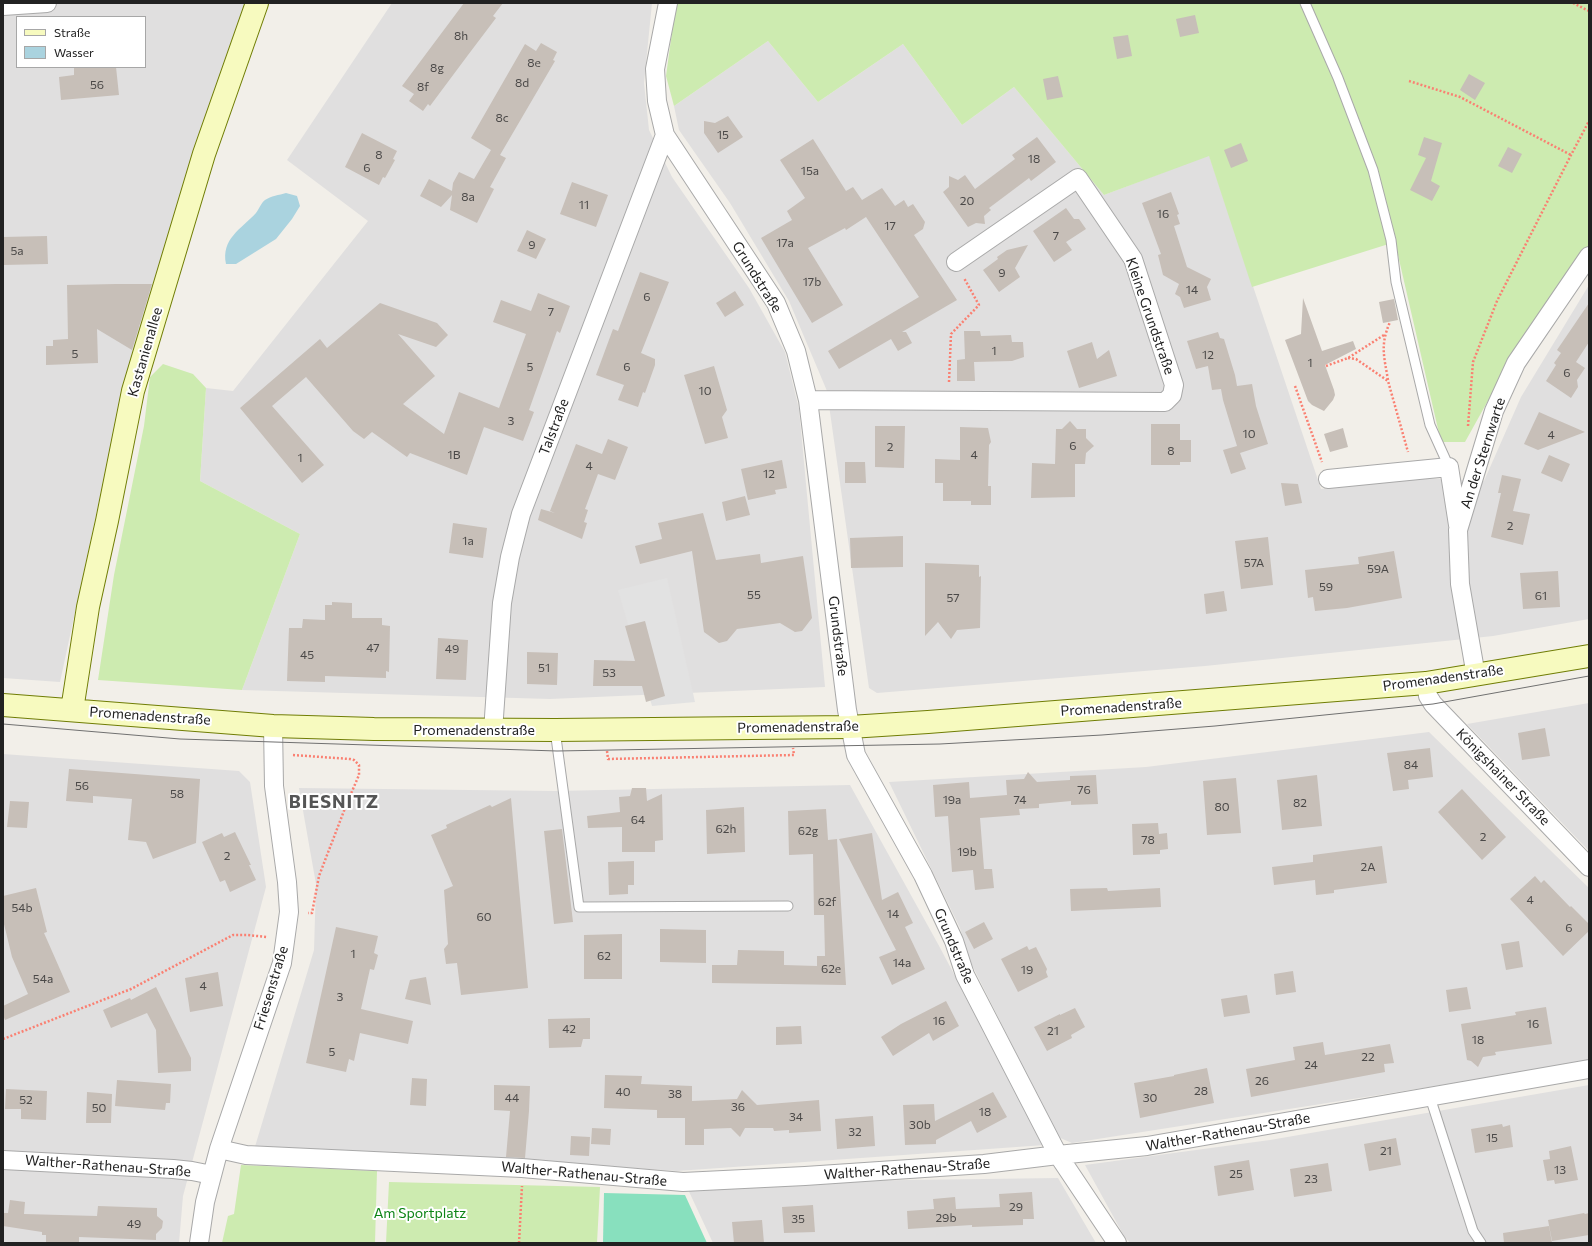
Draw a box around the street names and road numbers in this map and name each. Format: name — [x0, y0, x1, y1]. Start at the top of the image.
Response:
street label: Grundstraße — [729, 238, 785, 316]
street label: Kleine Grundstraße — [1122, 255, 1178, 377]
street label: Kastanienallee — [124, 305, 166, 399]
street label: An der Sternwarte — [1457, 395, 1509, 511]
street label: Talstraße — [536, 396, 572, 458]
street label: Grundstraße — [825, 595, 851, 677]
street label: Promenadenstraße — [1382, 661, 1504, 695]
street label: Promenadenstraße — [1060, 694, 1182, 720]
street label: Promenadenstraße — [89, 703, 211, 729]
street label: Promenadenstraße — [737, 718, 859, 736]
street label: Promenadenstraße — [413, 722, 535, 738]
street label: Königshainer Straße — [1453, 725, 1553, 829]
street label: Grundstraße — [931, 906, 977, 986]
street label: Friesenstraße — [250, 944, 292, 1032]
street label: Walther-Rathenau-Straße — [1145, 1109, 1311, 1155]
street label: Walther-Rathenau-Straße — [24, 1152, 192, 1180]
street label: Walther-Rathenau-Straße — [823, 1155, 991, 1183]
street label: Walther-Rathenau-Straße — [500, 1158, 668, 1190]

